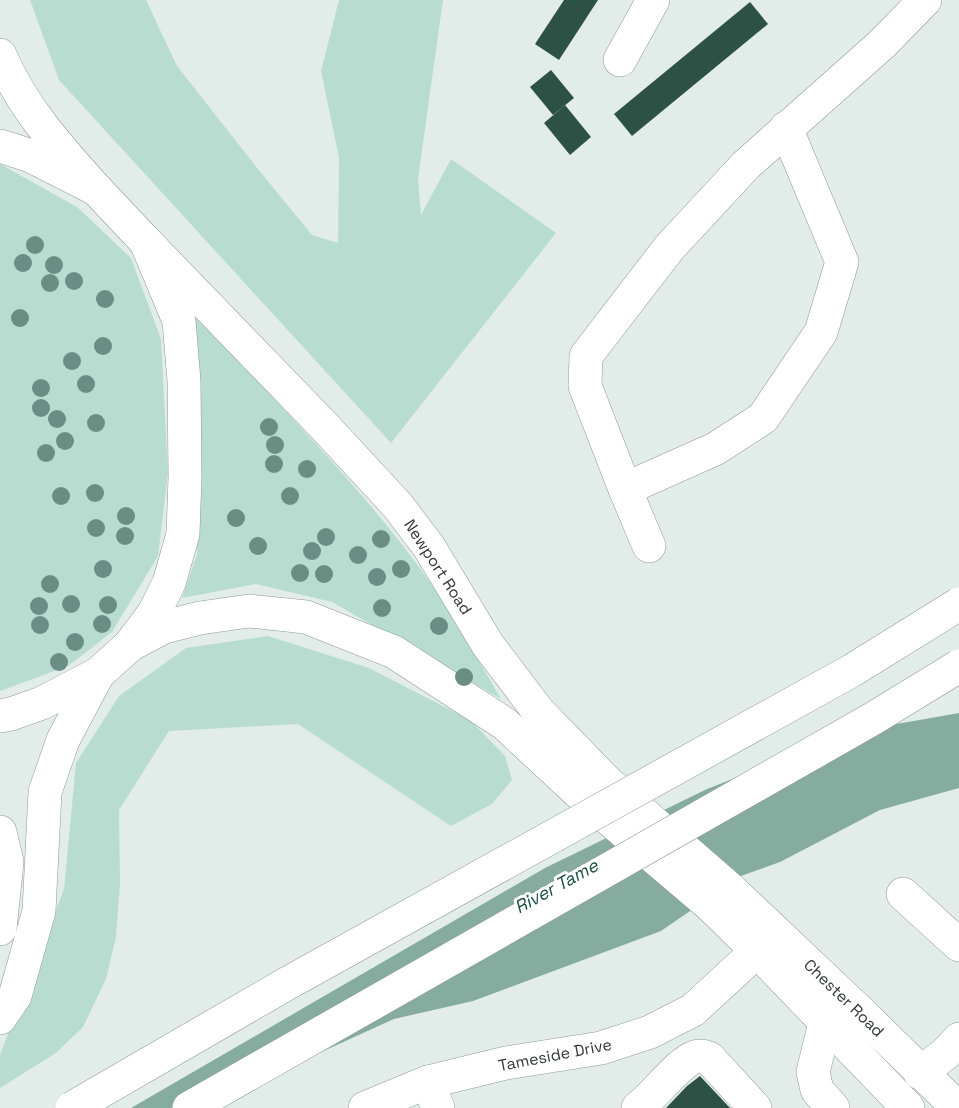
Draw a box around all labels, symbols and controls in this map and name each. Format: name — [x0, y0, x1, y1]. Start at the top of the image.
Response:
street label: Newport Road — [399, 515, 477, 619]
water label: River Tame — [510, 853, 603, 918]
street label: Chester Road — [799, 954, 889, 1042]
street label: Tameside Drive — [497, 1034, 613, 1076]

